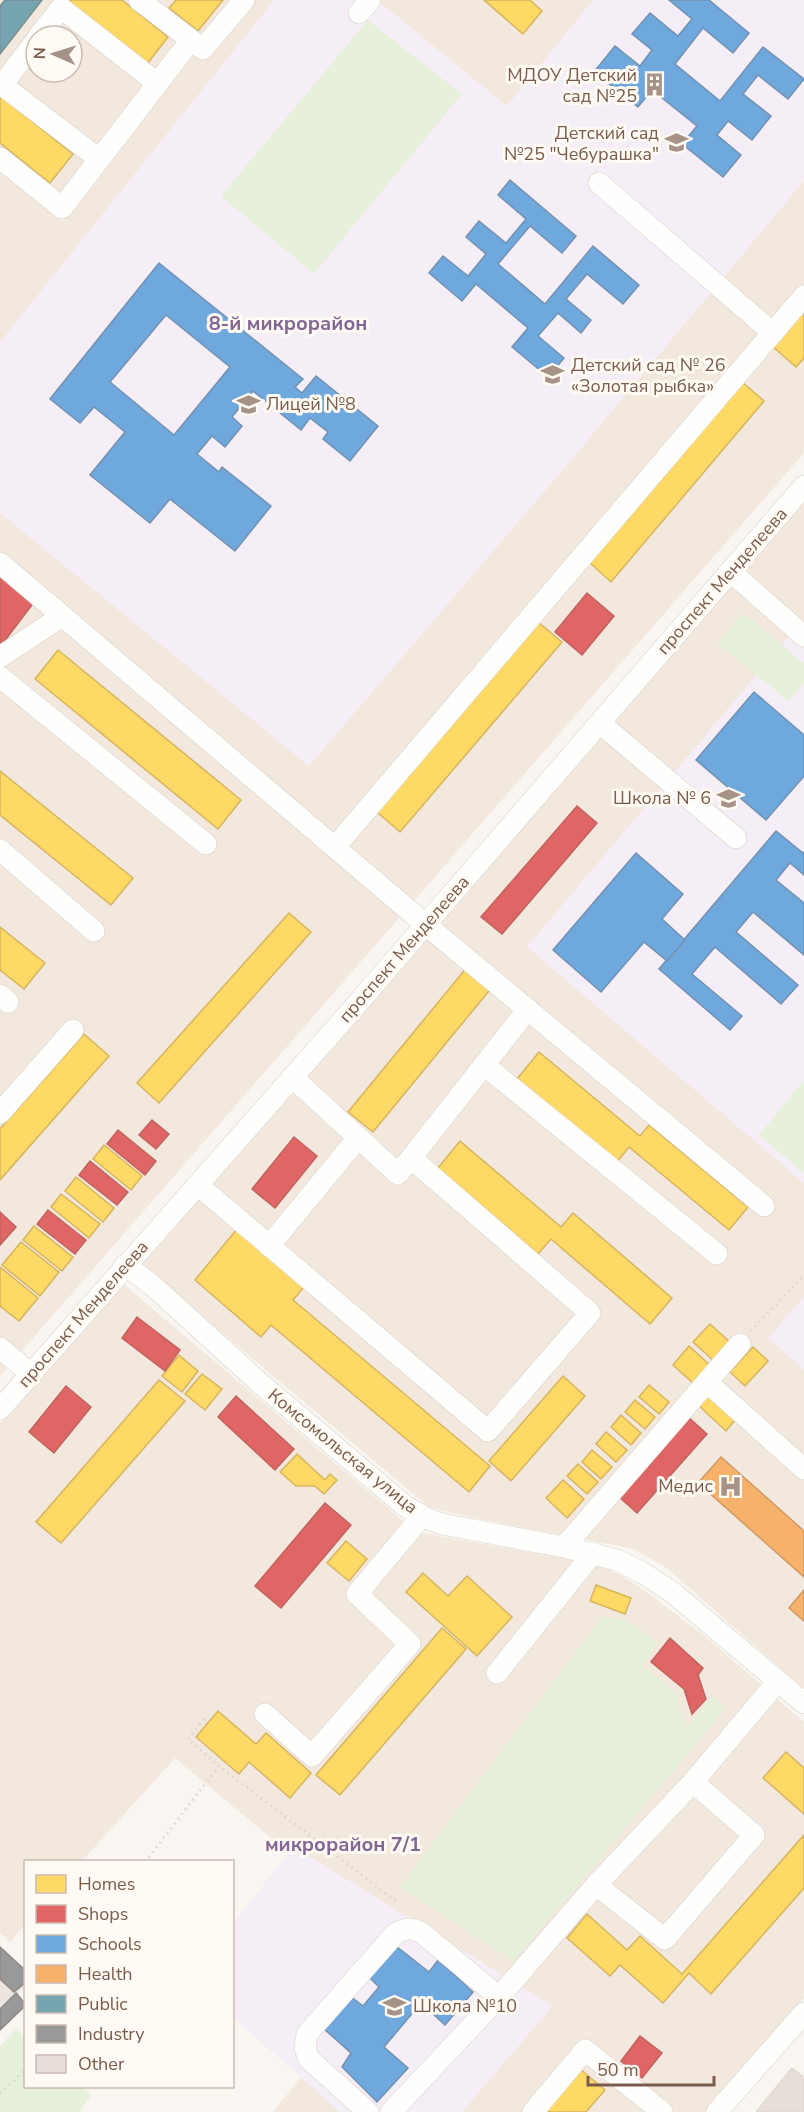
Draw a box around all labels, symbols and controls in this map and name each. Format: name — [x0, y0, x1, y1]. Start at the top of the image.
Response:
north arrow — [24, 24, 84, 84]
text: N — [29, 47, 51, 60]
place label: МДОУ Детский сад №25 — [507, 63, 637, 108]
building icon: МДОУ Детский сад №25 — [642, 72, 668, 98]
place label: Детский сад №25 "Чебурашка" — [504, 121, 659, 166]
school or university icon: Детский сад №25 "Чебурашка" — [664, 130, 690, 156]
district label: 8-й микрорайон — [209, 310, 367, 337]
place label: Детский сад № 26 «Золотая рыбка» — [571, 353, 726, 398]
school or university icon: Детский сад № 26 «Золотая рыбка» — [540, 362, 566, 388]
school or university icon: Лицей №8 — [235, 391, 261, 417]
place label: Лицей №8 — [266, 392, 356, 416]
street label: проспект Менделеева — [651, 502, 793, 660]
school or university icon: Школа № 6 — [716, 785, 742, 811]
place label: Школа № 6 — [613, 786, 711, 810]
street label: проспект Менделеева — [333, 870, 475, 1028]
street label: проспект Менделеева — [12, 1235, 154, 1393]
street label: Комсомольская улица — [263, 1383, 423, 1519]
hospital icon: Медис — [718, 1473, 744, 1499]
place label: Медис — [658, 1474, 713, 1498]
district label: микрорайон 7/1 — [265, 1831, 421, 1858]
legend — [24, 1860, 234, 2088]
text: Homes — [78, 1872, 135, 1896]
text: Shops — [78, 1902, 128, 1926]
text: Schools — [78, 1932, 142, 1956]
text: Health — [78, 1962, 133, 1986]
text: Public — [78, 1992, 128, 2016]
school or university icon: Школа №10 — [382, 1993, 408, 2019]
place label: Школа №10 — [413, 1994, 517, 2018]
text: Industry — [78, 2022, 145, 2046]
scale bar — [588, 2049, 714, 2087]
text: Other — [78, 2052, 125, 2076]
text: 50 m — [597, 2058, 639, 2082]

